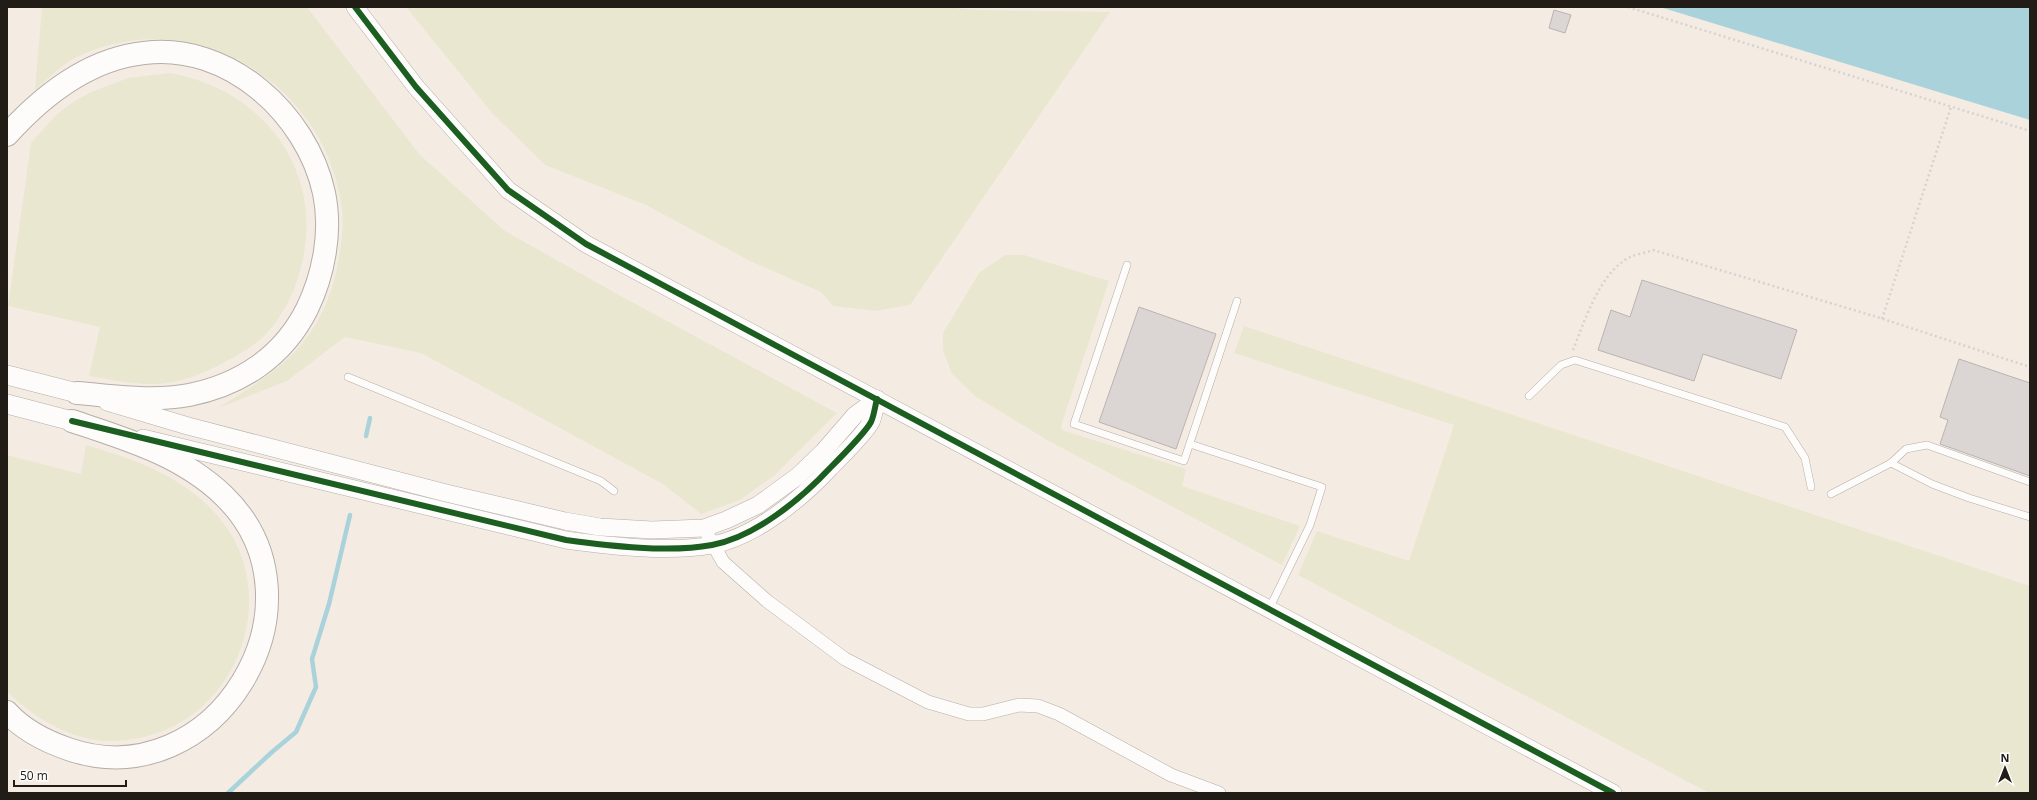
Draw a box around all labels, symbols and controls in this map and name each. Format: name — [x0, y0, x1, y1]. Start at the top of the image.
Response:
north arrow — [1985, 748, 2025, 788]
text: N — [2001, 750, 2009, 765]
scale bar — [14, 762, 126, 788]
text: 50 m — [20, 767, 48, 784]

